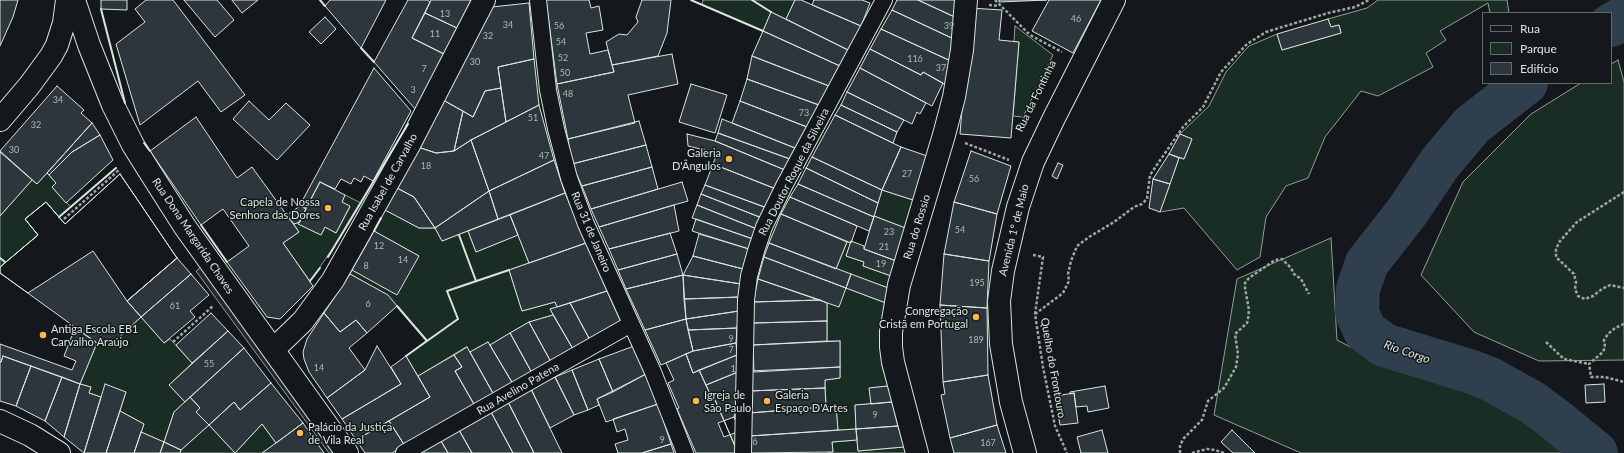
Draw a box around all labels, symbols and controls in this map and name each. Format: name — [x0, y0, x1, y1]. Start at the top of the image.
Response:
house number: 13 — [440, 9, 450, 19]
legend — [1482, 12, 1612, 84]
house number: 46 — [1071, 14, 1081, 24]
house number: 34 — [503, 20, 513, 30]
house number: 56 — [554, 21, 564, 31]
house number: 39 — [944, 21, 954, 31]
text: Rua — [1520, 21, 1540, 36]
house number: 11 — [430, 29, 440, 39]
house number: 32 — [483, 31, 493, 41]
house number: 54 — [556, 37, 566, 47]
text: Parque — [1520, 41, 1557, 56]
house number: 52 — [558, 53, 568, 63]
house number: 116 — [907, 54, 923, 64]
house number: 30 — [470, 57, 480, 67]
street label: Rua da Fontinha — [1013, 58, 1059, 134]
text: Edifício — [1520, 61, 1559, 76]
house number: 37 — [936, 63, 946, 73]
house number: 7 — [421, 64, 427, 74]
house number: 50 — [560, 68, 570, 78]
house number: 3 — [410, 85, 416, 95]
house number: 48 — [563, 89, 573, 99]
house number: 34 — [53, 95, 63, 105]
street label: Rua Doutor Roque da Silveira — [756, 106, 832, 238]
house number: 73 — [799, 108, 809, 118]
house number: 51 — [528, 113, 538, 123]
house number: 32 — [31, 120, 41, 130]
street label: Rua Isabel de Carvalho — [356, 131, 420, 233]
house number: 30 — [9, 145, 19, 155]
place label: Galeria D'Ângulos — [672, 146, 721, 172]
house number: 47 — [539, 151, 549, 161]
marker: Galeria D'Ângulos — [724, 154, 734, 164]
house number: 18 — [421, 161, 431, 171]
house number: 27 — [902, 169, 912, 179]
house number: 56 — [969, 174, 979, 184]
street label: Rua Dona Margarida Chaves — [149, 176, 237, 296]
street label: Avenida 1º de Maio — [996, 183, 1032, 277]
street label: Rua 31 de Janeiro — [568, 190, 614, 274]
street label: Rua do Rossio — [901, 193, 933, 261]
place label: Capela de Nossa Senhora das Dores — [229, 195, 320, 221]
marker: Capela de Nossa Senhora das Dores — [323, 203, 333, 213]
house number: 54 — [955, 225, 965, 235]
house number: 23 — [884, 227, 894, 237]
house number: 12 — [374, 241, 384, 251]
house number: 21 — [879, 242, 889, 252]
house number: 14 — [398, 255, 408, 265]
house number: 19 — [876, 259, 886, 269]
house number: 8 — [363, 261, 369, 271]
house number: 195 — [969, 278, 985, 288]
house number: 6 — [365, 299, 371, 309]
house number: 61 — [170, 301, 180, 311]
place label: Congregação Cristã em Portugal — [879, 304, 968, 330]
marker: Congregação Cristã em Portugal — [971, 312, 981, 322]
street label: Quelho do Frontouro — [1038, 317, 1068, 419]
place label: Antiga Escola EB1 Carvalho Araújo — [51, 322, 138, 348]
marker: Antiga Escola EB1 Carvalho Araújo — [38, 330, 48, 340]
house number: 9 — [728, 334, 734, 344]
house number: 189 — [968, 335, 984, 345]
water label: Rio Corgo — [1382, 337, 1432, 367]
house number: 7 — [728, 345, 734, 355]
house number: 55 — [204, 359, 214, 369]
street label: Rua Avelino Patena — [474, 360, 562, 418]
house number: 14 — [314, 363, 324, 373]
house number: 1 — [730, 364, 736, 374]
place label: Igreja de São Paulo — [704, 388, 751, 414]
place label: Galeria Espaço D'Artes — [775, 388, 848, 414]
marker: Igreja de São Paulo — [691, 396, 701, 406]
marker: Galeria Espaço D'Artes — [762, 396, 772, 406]
house number: 9 — [872, 410, 878, 420]
place label: Palácio da Justiça de Vila Real — [308, 420, 392, 446]
marker: Palácio da Justiça de Vila Real — [295, 428, 305, 438]
house number: 9 — [659, 435, 665, 445]
house number: 6 — [752, 437, 758, 447]
house number: 167 — [980, 438, 996, 448]

